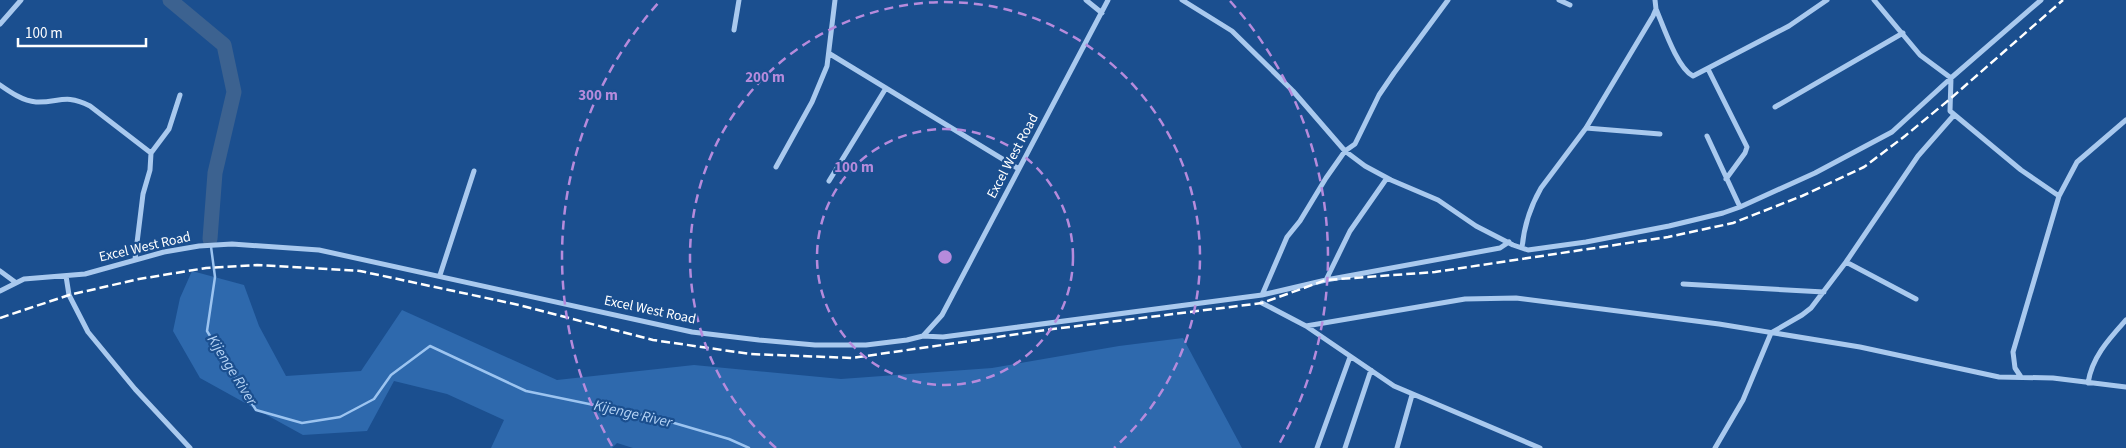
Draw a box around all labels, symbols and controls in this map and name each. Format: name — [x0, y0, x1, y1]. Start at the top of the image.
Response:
scale bar — [18, 15, 145, 47]
text: 100 m — [25, 23, 63, 44]
text: 200 m — [745, 67, 785, 88]
text: 300 m — [578, 85, 618, 106]
street label: Excel West Road — [982, 110, 1044, 202]
text: 100 m — [834, 157, 874, 178]
street label: Excel West Road — [97, 227, 193, 267]
centre of rings — [936, 248, 954, 266]
street label: Excel West Road — [602, 291, 698, 329]
water label: Kijenge River — [202, 331, 262, 410]
water label: Kijenge River — [592, 395, 675, 433]

